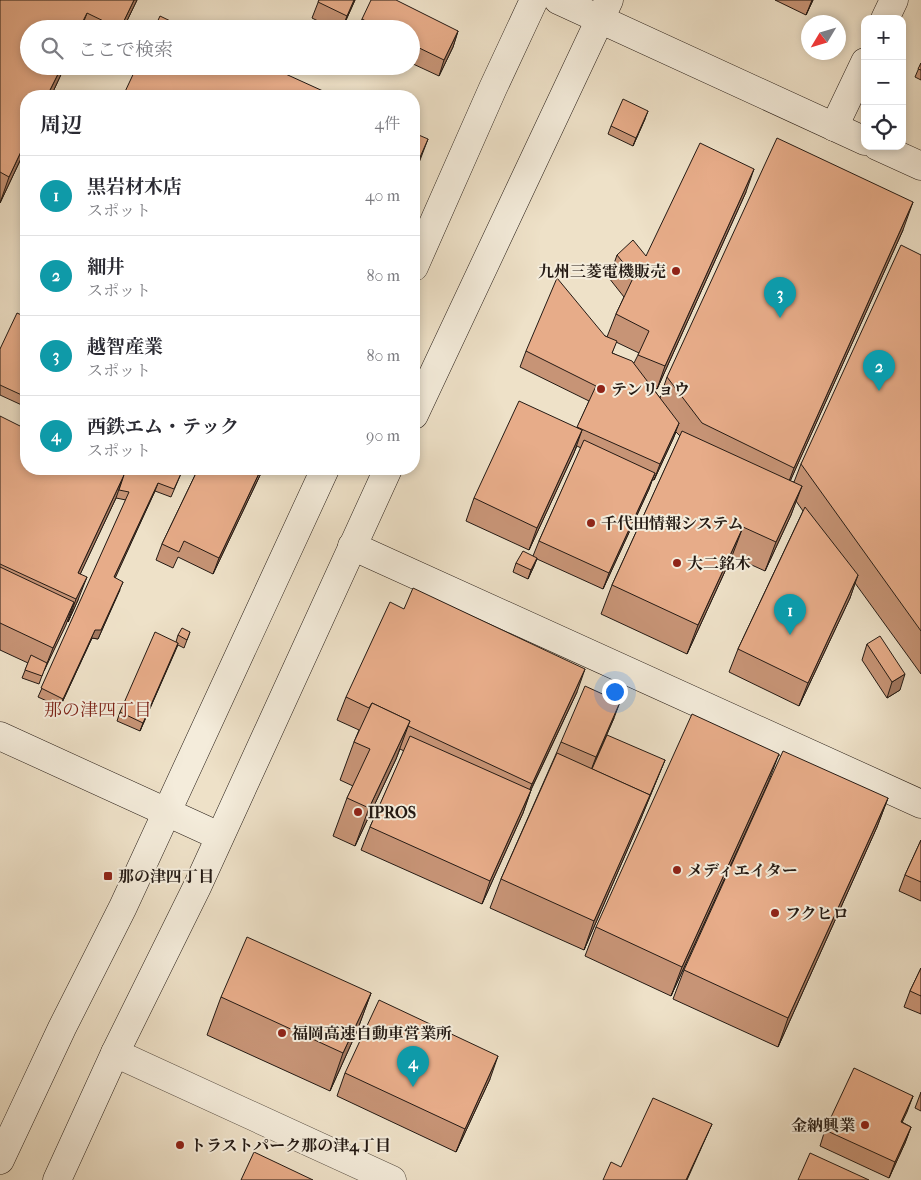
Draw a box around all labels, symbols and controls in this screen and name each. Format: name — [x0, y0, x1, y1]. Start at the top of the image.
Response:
north arrow — [801, 15, 846, 60]
map controls — [861, 15, 906, 150]
button: + — [861, 15, 906, 60]
search box — [20, 20, 420, 75]
icon: search — [38, 34, 66, 62]
text: ここで検索 — [78, 39, 173, 61]
button: − — [861, 60, 906, 105]
button: locate — [861, 105, 906, 150]
text: 周辺 — [40, 113, 82, 137]
text: 4件 — [375, 114, 400, 133]
text: 黒岩材木店 — [87, 176, 182, 198]
text: 1 — [53, 186, 59, 205]
text: 40 m — [365, 186, 400, 205]
text: スポット — [87, 201, 151, 220]
text: 細井 — [87, 256, 125, 278]
place label: 九州三菱電機販売 — [538, 262, 666, 281]
marker: 九州三菱電機販売 — [670, 265, 682, 277]
text: 2 — [52, 266, 60, 285]
text: 80 m — [366, 266, 400, 285]
pin: 3 — [764, 277, 796, 318]
text: スポット — [87, 281, 151, 300]
text: 越智産業 — [87, 336, 163, 358]
text: 3 — [53, 346, 59, 365]
text: 80 m — [366, 346, 400, 365]
pin: 2 — [863, 350, 895, 391]
text: スポット — [87, 361, 151, 380]
place label: テンリョウ — [611, 380, 690, 399]
marker: テンリョウ — [595, 383, 607, 395]
text: 西鉄エム・テック — [87, 416, 239, 438]
text: 4 — [51, 426, 61, 445]
text: 90 m — [366, 426, 400, 445]
text: スポット — [87, 441, 151, 460]
place label: 千代田情報システム — [601, 514, 743, 533]
marker: 千代田情報システム — [585, 517, 597, 529]
place label: 大二銘木 — [687, 554, 751, 573]
marker: 大二銘木 — [671, 557, 683, 569]
pin: 1 — [774, 594, 806, 635]
your location — [602, 679, 628, 705]
district label: 那の津四丁目 — [44, 700, 152, 721]
place label: IPROS — [368, 803, 416, 822]
marker: IPROS — [352, 806, 364, 818]
place label: メディエイター — [687, 861, 798, 880]
marker: メディエイター — [671, 864, 683, 876]
place label: 那の津四丁目 — [118, 867, 214, 886]
marker: 那の津四丁目 — [102, 870, 114, 882]
place label: フクヒロ — [785, 904, 849, 923]
marker: フクヒロ — [769, 907, 781, 919]
place label: 福岡高速自動車営業所 — [291, 1024, 452, 1043]
marker: 福岡高速自動車営業所 — [276, 1027, 288, 1039]
pin: 4 — [397, 1046, 429, 1087]
place label: 金納興業 — [791, 1116, 855, 1135]
marker: 金納興業 — [859, 1119, 871, 1131]
place label: トラストパーク那の津4丁目 — [190, 1136, 391, 1156]
marker: トラストパーク那の津4丁目 — [174, 1139, 186, 1151]

